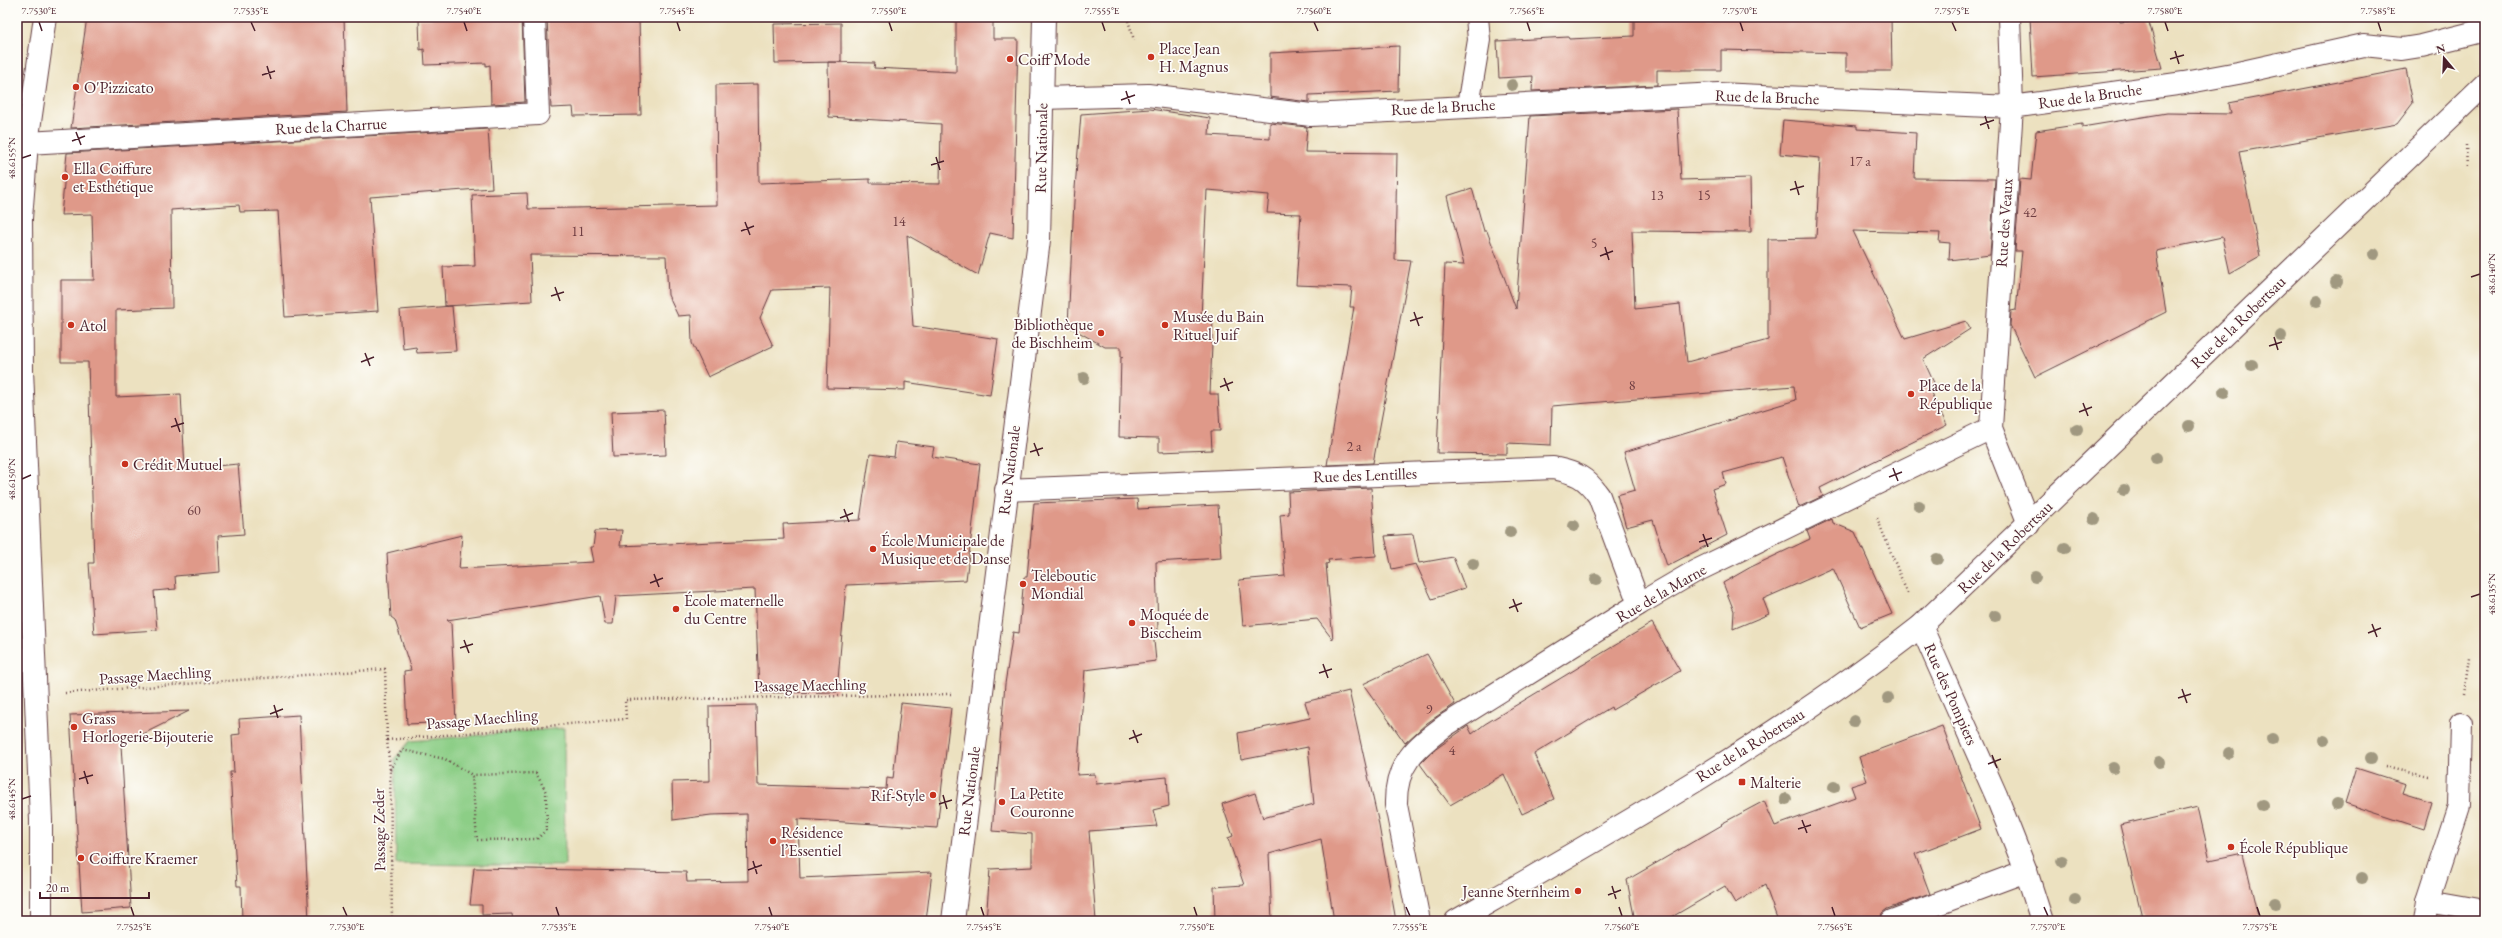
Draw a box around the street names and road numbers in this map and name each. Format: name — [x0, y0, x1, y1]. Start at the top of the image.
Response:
street label: Rue de la Bruche — [2037, 78, 2143, 114]
street label: Rue de la Bruche — [1714, 85, 1820, 109]
street label: Rue de la Bruche — [1390, 94, 1496, 120]
street label: Rue Nationale — [1030, 103, 1052, 193]
street label: Rue de la Charrue — [275, 113, 387, 139]
street label: Rue des Veaux — [1990, 178, 2018, 268]
street label: Rue de la Robertsau — [2186, 271, 2290, 373]
street label: Rue Nationale — [993, 424, 1025, 516]
street label: Rue des Lentilles — [1313, 463, 1417, 487]
street label: Rue de la Robertsau — [1953, 496, 2057, 598]
street label: Rue de la Marne — [1612, 559, 1710, 627]
street label: Rue des Pompiers — [1919, 640, 1983, 748]
street label: Passage Maechling — [98, 661, 213, 689]
street label: Passage Maechling — [754, 674, 867, 696]
street label: Rue de la Robertsau — [1692, 703, 1809, 787]
street label: Passage Maechling — [425, 704, 540, 734]
street label: Rue Nationale — [953, 745, 985, 837]
street label: Passage Zeder — [368, 788, 390, 872]

